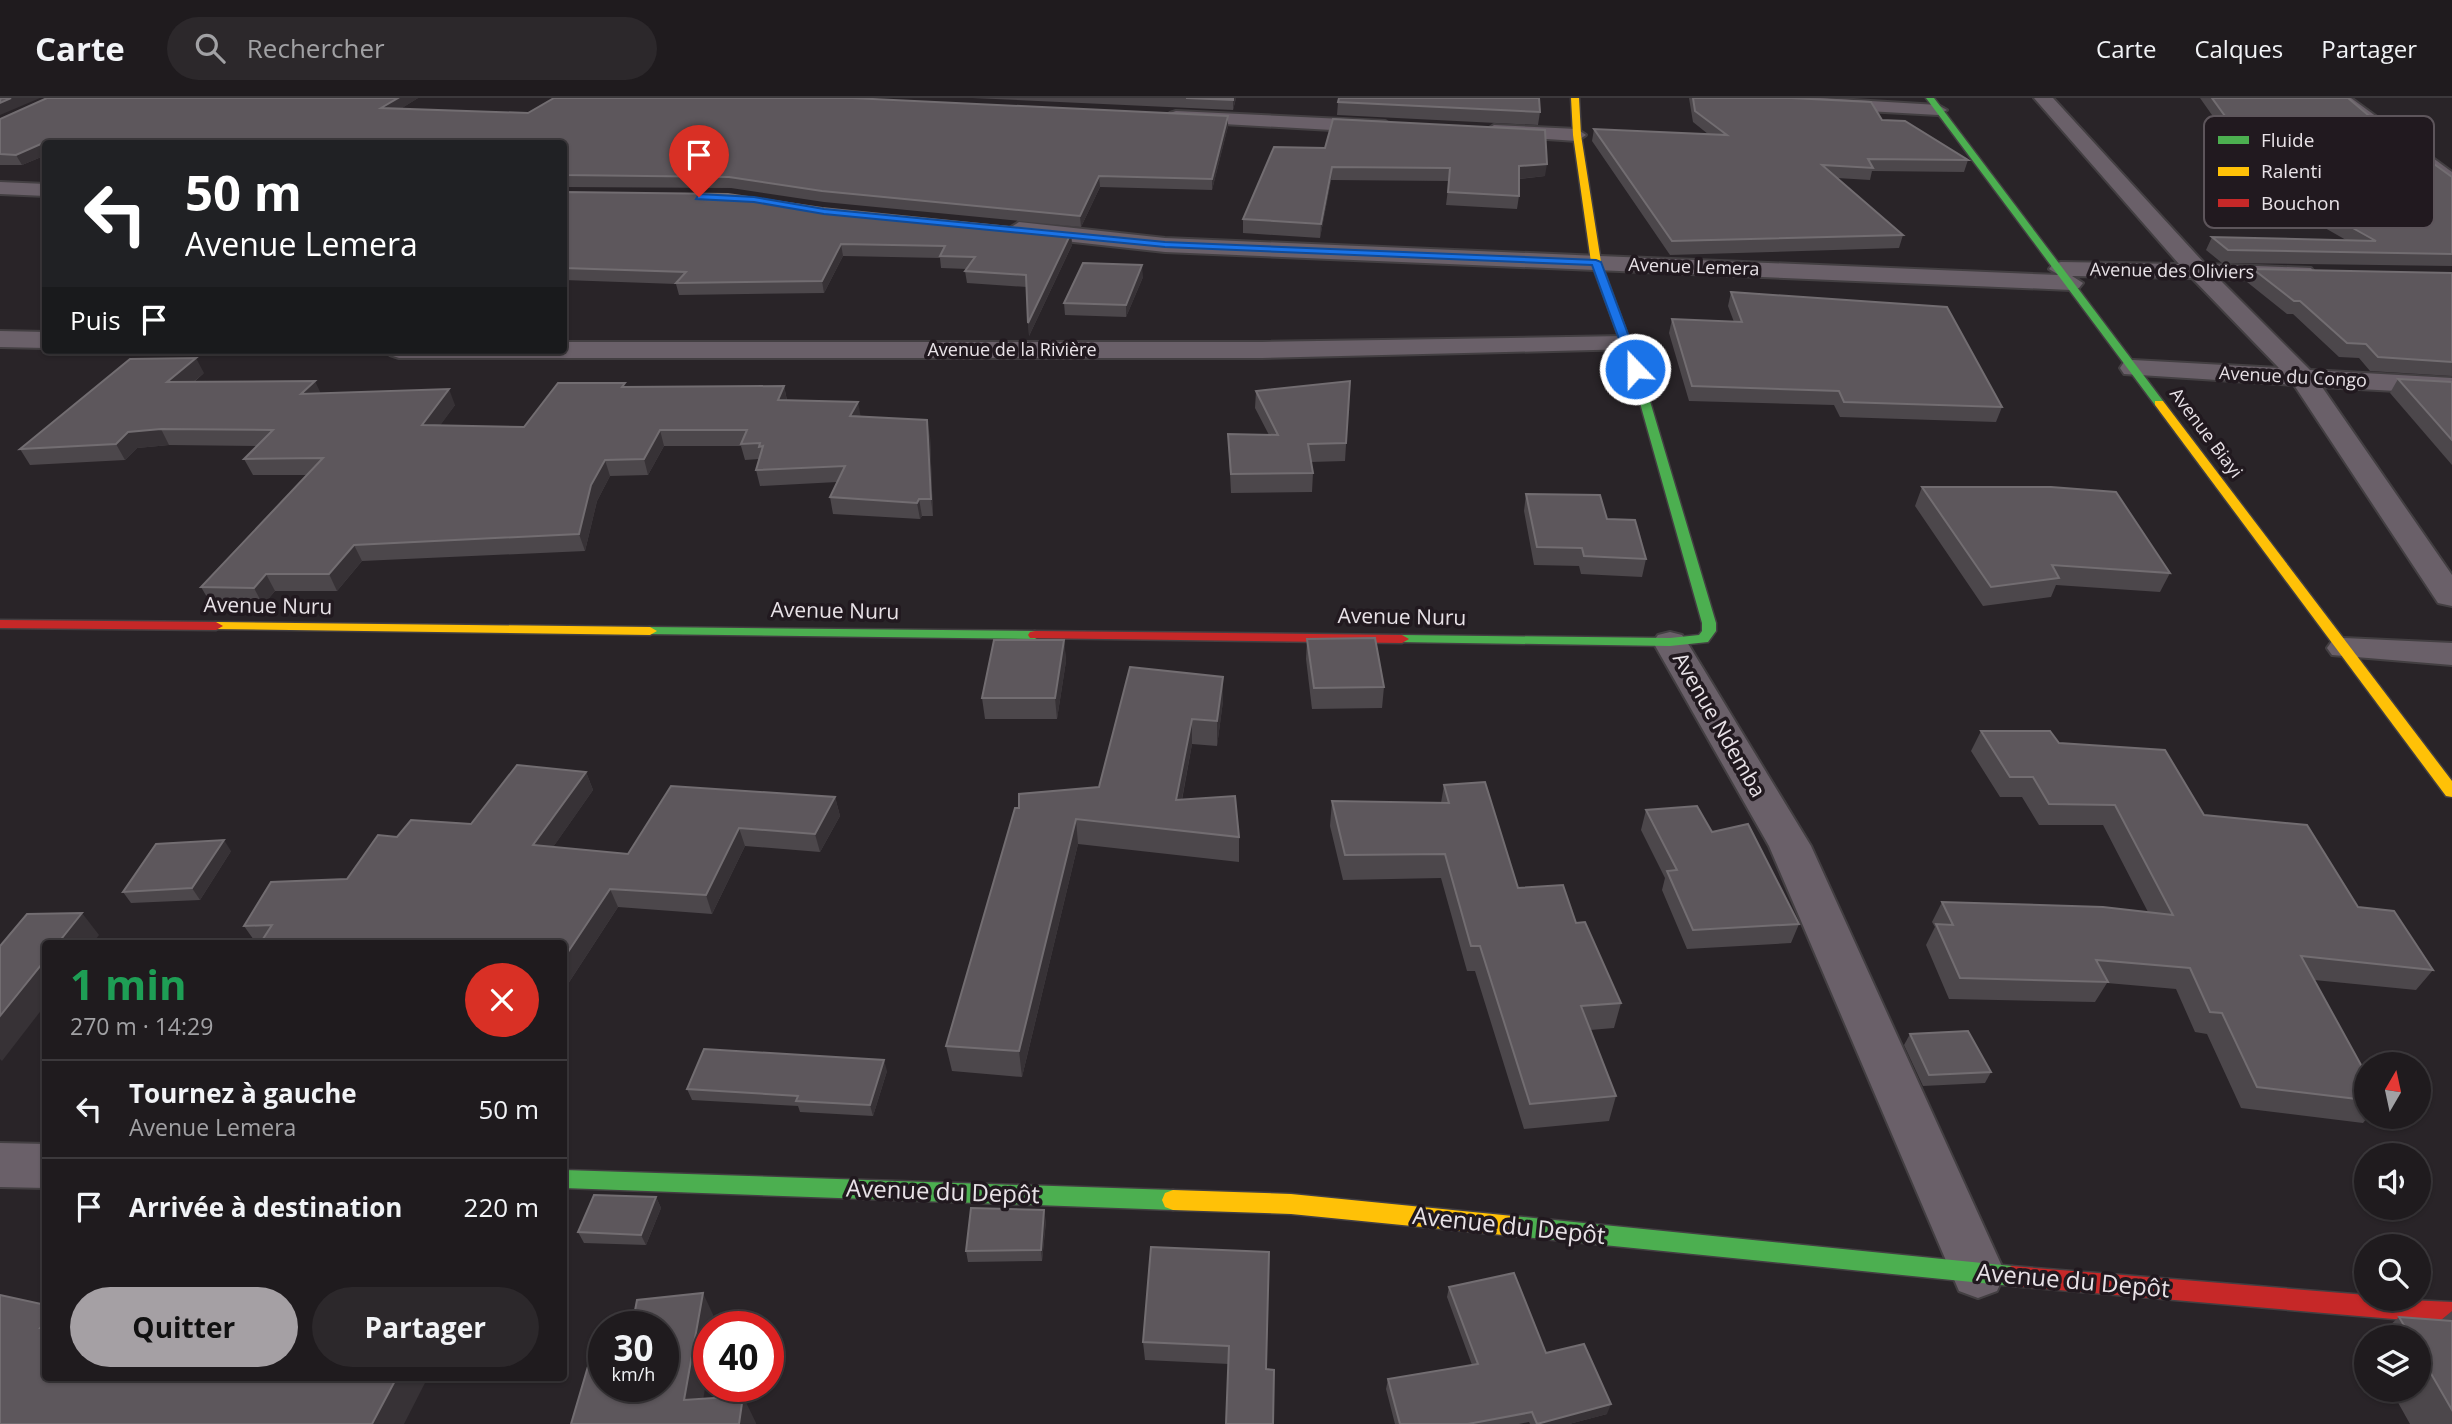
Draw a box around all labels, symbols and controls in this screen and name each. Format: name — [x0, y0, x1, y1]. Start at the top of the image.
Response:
search box — [167, 17, 657, 80]
text: Carte — [35, 26, 125, 71]
icon: search — [191, 29, 229, 67]
text: Rechercher — [247, 30, 385, 66]
text: Carte — [2096, 32, 2156, 65]
text: Calques — [2194, 32, 2283, 65]
text: Partager — [2321, 32, 2417, 65]
legend — [2204, 116, 2434, 228]
pin — [669, 125, 729, 197]
text: Fluide — [2261, 127, 2314, 153]
icon: arrive — [680, 136, 718, 174]
text: Ralenti — [2261, 158, 2322, 184]
text: 50 m — [185, 159, 302, 225]
icon: left — [70, 168, 161, 259]
text: Bouchon — [2261, 190, 2340, 216]
text: Avenue Lemera — [185, 222, 418, 265]
street label: Avenue Lemera — [1628, 252, 1760, 280]
street label: Avenue des Oliviers — [2090, 257, 2254, 283]
icon: arrive — [135, 301, 173, 339]
text: Puis — [70, 302, 121, 338]
position arrow — [1598, 332, 1672, 406]
street label: Avenue de la Rivière — [927, 337, 1097, 361]
street label: Avenue du Congo — [2219, 360, 2368, 392]
street label: Avenue Biayi — [2165, 382, 2249, 482]
street label: Avenue Nuru — [203, 590, 333, 620]
street label: Avenue Nuru — [770, 595, 900, 625]
street label: Avenue Nuru — [1337, 601, 1467, 631]
street label: Avenue Ndemba — [1667, 647, 1773, 802]
text: 1 min — [70, 955, 187, 1012]
button: close — [465, 963, 539, 1037]
text: 270 m · 14:29 — [70, 1010, 213, 1042]
north arrow — [2354, 1052, 2431, 1129]
map controls — [2354, 1052, 2431, 1402]
text: Tournez à gauche — [129, 1075, 357, 1111]
icon: left — [70, 1090, 108, 1128]
text: 50 m — [478, 1091, 539, 1127]
text: Avenue Lemera — [129, 1111, 296, 1143]
button: sound — [2354, 1143, 2431, 1220]
street label: Avenue du Depôt — [846, 1171, 1041, 1210]
icon: arrive — [70, 1188, 108, 1226]
text: Arrivée à destination — [129, 1189, 402, 1225]
text: 220 m — [464, 1189, 539, 1225]
street label: Avenue du Depôt — [1411, 1198, 1607, 1251]
button: search — [2354, 1234, 2431, 1311]
street label: Avenue du Depôt — [1975, 1255, 2171, 1304]
button: Quitter — [70, 1287, 298, 1367]
button: Partager — [312, 1287, 539, 1367]
speed limit sign: 40 — [693, 1311, 784, 1402]
text: 30 — [613, 1324, 654, 1371]
button: layers — [2354, 1325, 2431, 1402]
text: km/h — [612, 1362, 655, 1386]

